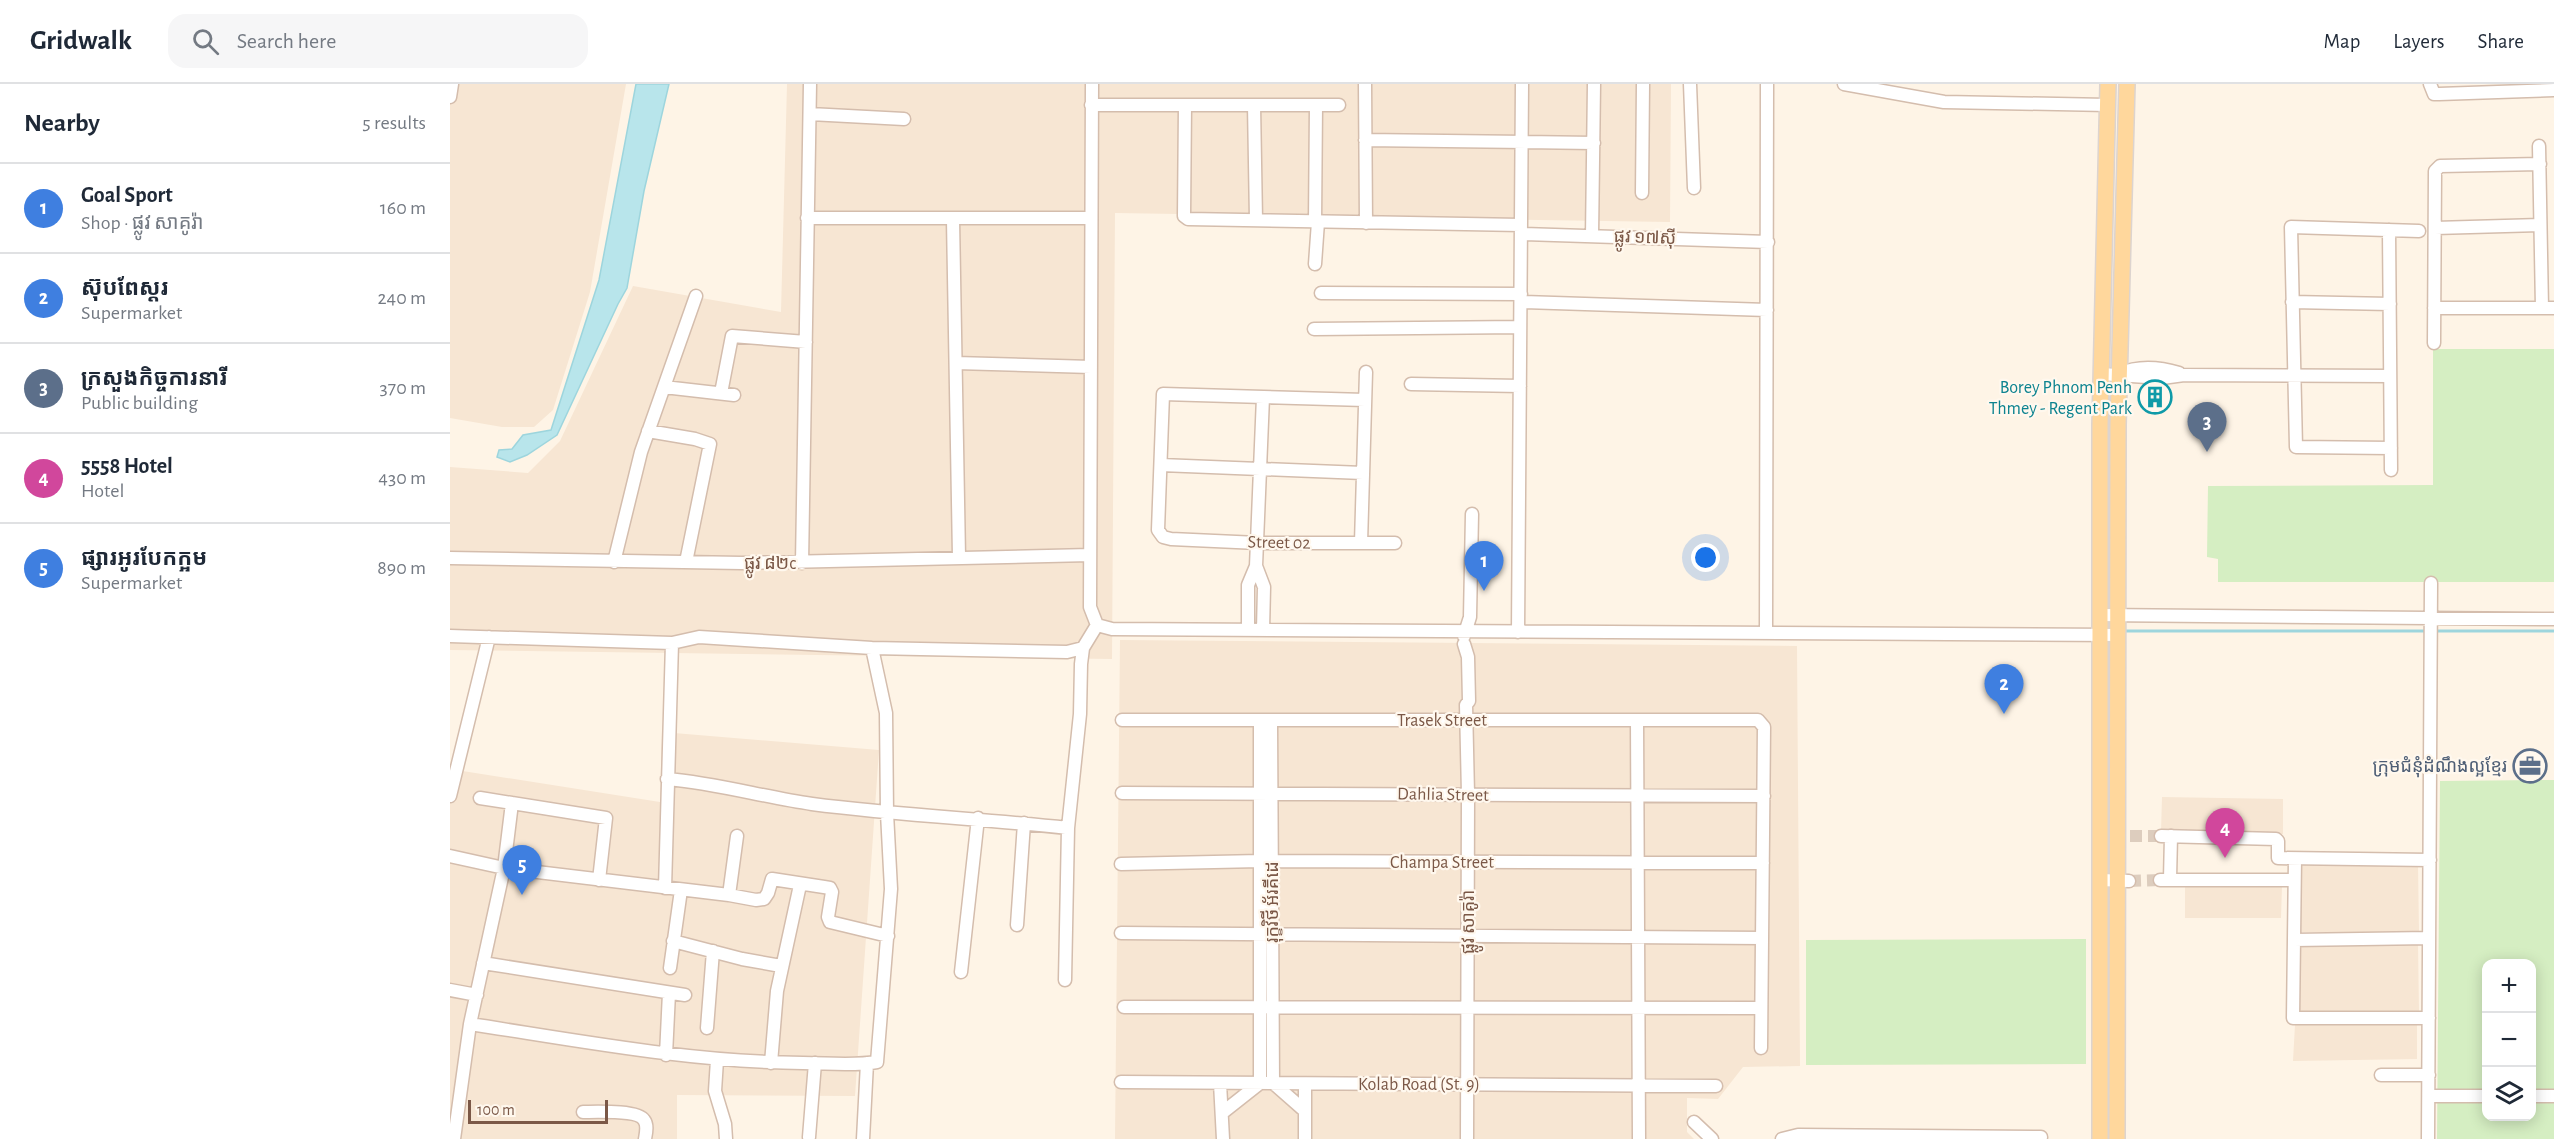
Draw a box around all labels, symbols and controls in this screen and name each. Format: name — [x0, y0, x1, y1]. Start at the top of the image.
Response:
search box — [168, 14, 588, 68]
icon: search — [189, 25, 222, 58]
text: Gridwalk — [30, 27, 132, 55]
text: Search here — [237, 30, 336, 52]
text: Map — [2324, 31, 2360, 52]
text: Layers — [2393, 31, 2444, 52]
text: Share — [2477, 31, 2524, 52]
text: Nearby — [24, 110, 100, 136]
text: 5 results — [362, 113, 426, 133]
text: Goal Sport — [81, 184, 173, 206]
text: 1 — [40, 198, 47, 218]
text: 160 m — [380, 198, 426, 218]
text: Shop · ផ្លូវ សាគូរ៉ា — [81, 213, 204, 233]
street label: ផ្លូវ ១៧ស៊ី — [1613, 225, 1677, 254]
text: ស៊ុបពែស្តរ — [81, 277, 168, 299]
text: 2 — [39, 288, 48, 308]
text: 240 m — [377, 288, 426, 308]
text: Supermarket — [81, 303, 182, 323]
text: ក្រសួងកិច្ចការនារី — [81, 367, 227, 389]
text: 3 — [39, 378, 48, 398]
text: 370 m — [380, 378, 426, 398]
place label: Borey Phnom Penh Thmey - Regent Park — [1989, 379, 2133, 418]
building icon: Borey Phnom Penh Thmey - Regent Park — [2137, 379, 2173, 415]
text: Public building — [81, 393, 198, 413]
pin: 3 — [2188, 402, 2226, 452]
text: 5558 Hotel — [81, 455, 173, 477]
text: 4 — [38, 468, 49, 488]
text: 430 m — [378, 468, 426, 488]
text: Hotel — [81, 481, 124, 501]
street label: Street 02 — [1247, 533, 1311, 553]
pin: 1 — [1464, 542, 1504, 591]
your location — [1691, 543, 1720, 572]
text: ផ្សារអូរបែកក្អម — [81, 547, 207, 569]
street label: ផ្លូវ ៨២c — [744, 555, 796, 579]
text: 5 — [39, 558, 48, 578]
text: 890 m — [377, 558, 426, 578]
text: Supermarket — [81, 573, 182, 593]
pin: 2 — [1984, 664, 2024, 714]
street label: Trasek Street — [1397, 712, 1487, 730]
office icon: ក្រុមជំនុំដំណឹងល្អខ្មែរ — [2512, 748, 2548, 784]
place label: ក្រុមជំនុំដំណឹងល្អខ្មែរ — [2372, 756, 2507, 778]
street label: Dahlia Street — [1397, 785, 1489, 805]
pin: 4 — [2206, 808, 2244, 858]
pin: 5 — [502, 846, 542, 895]
street label: Champa Street — [1390, 854, 1494, 872]
street label: រុក្ខវិថី អ័រគីដេ — [1260, 861, 1284, 943]
street label: ផ្លូវ សាគូរ៉ា — [1459, 890, 1484, 954]
map controls — [2482, 959, 2536, 1121]
button: + — [2482, 959, 2536, 1013]
button: − — [2482, 1013, 2536, 1067]
button: layers — [2482, 1067, 2536, 1121]
street label: Kolab Road (St. 9) — [1358, 1076, 1480, 1094]
scale bar — [468, 1097, 608, 1124]
text: 100 m — [477, 1102, 515, 1118]

